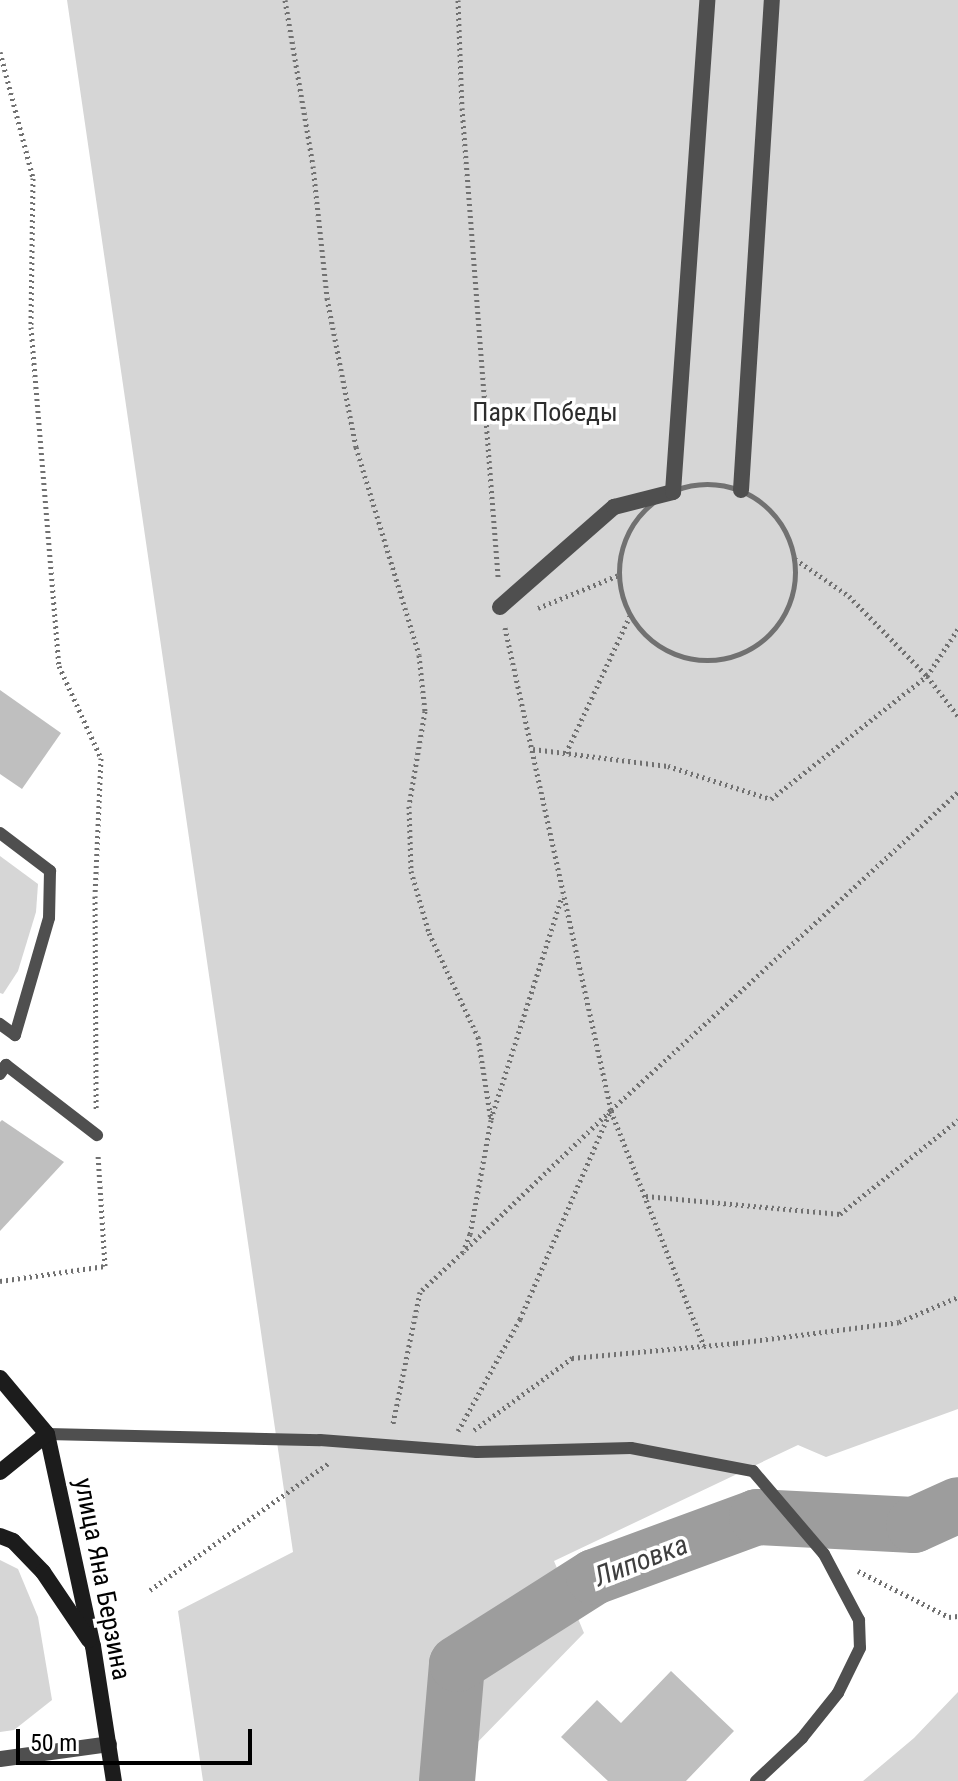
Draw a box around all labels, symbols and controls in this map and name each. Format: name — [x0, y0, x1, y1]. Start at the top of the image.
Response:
park label: Парк Победы — [472, 397, 618, 429]
street label: улица Яна Берзина — [67, 1475, 137, 1683]
water label: Липовка — [589, 1528, 693, 1594]
scale bar — [20, 1713, 256, 1763]
text: 50 m — [30, 1729, 77, 1757]

